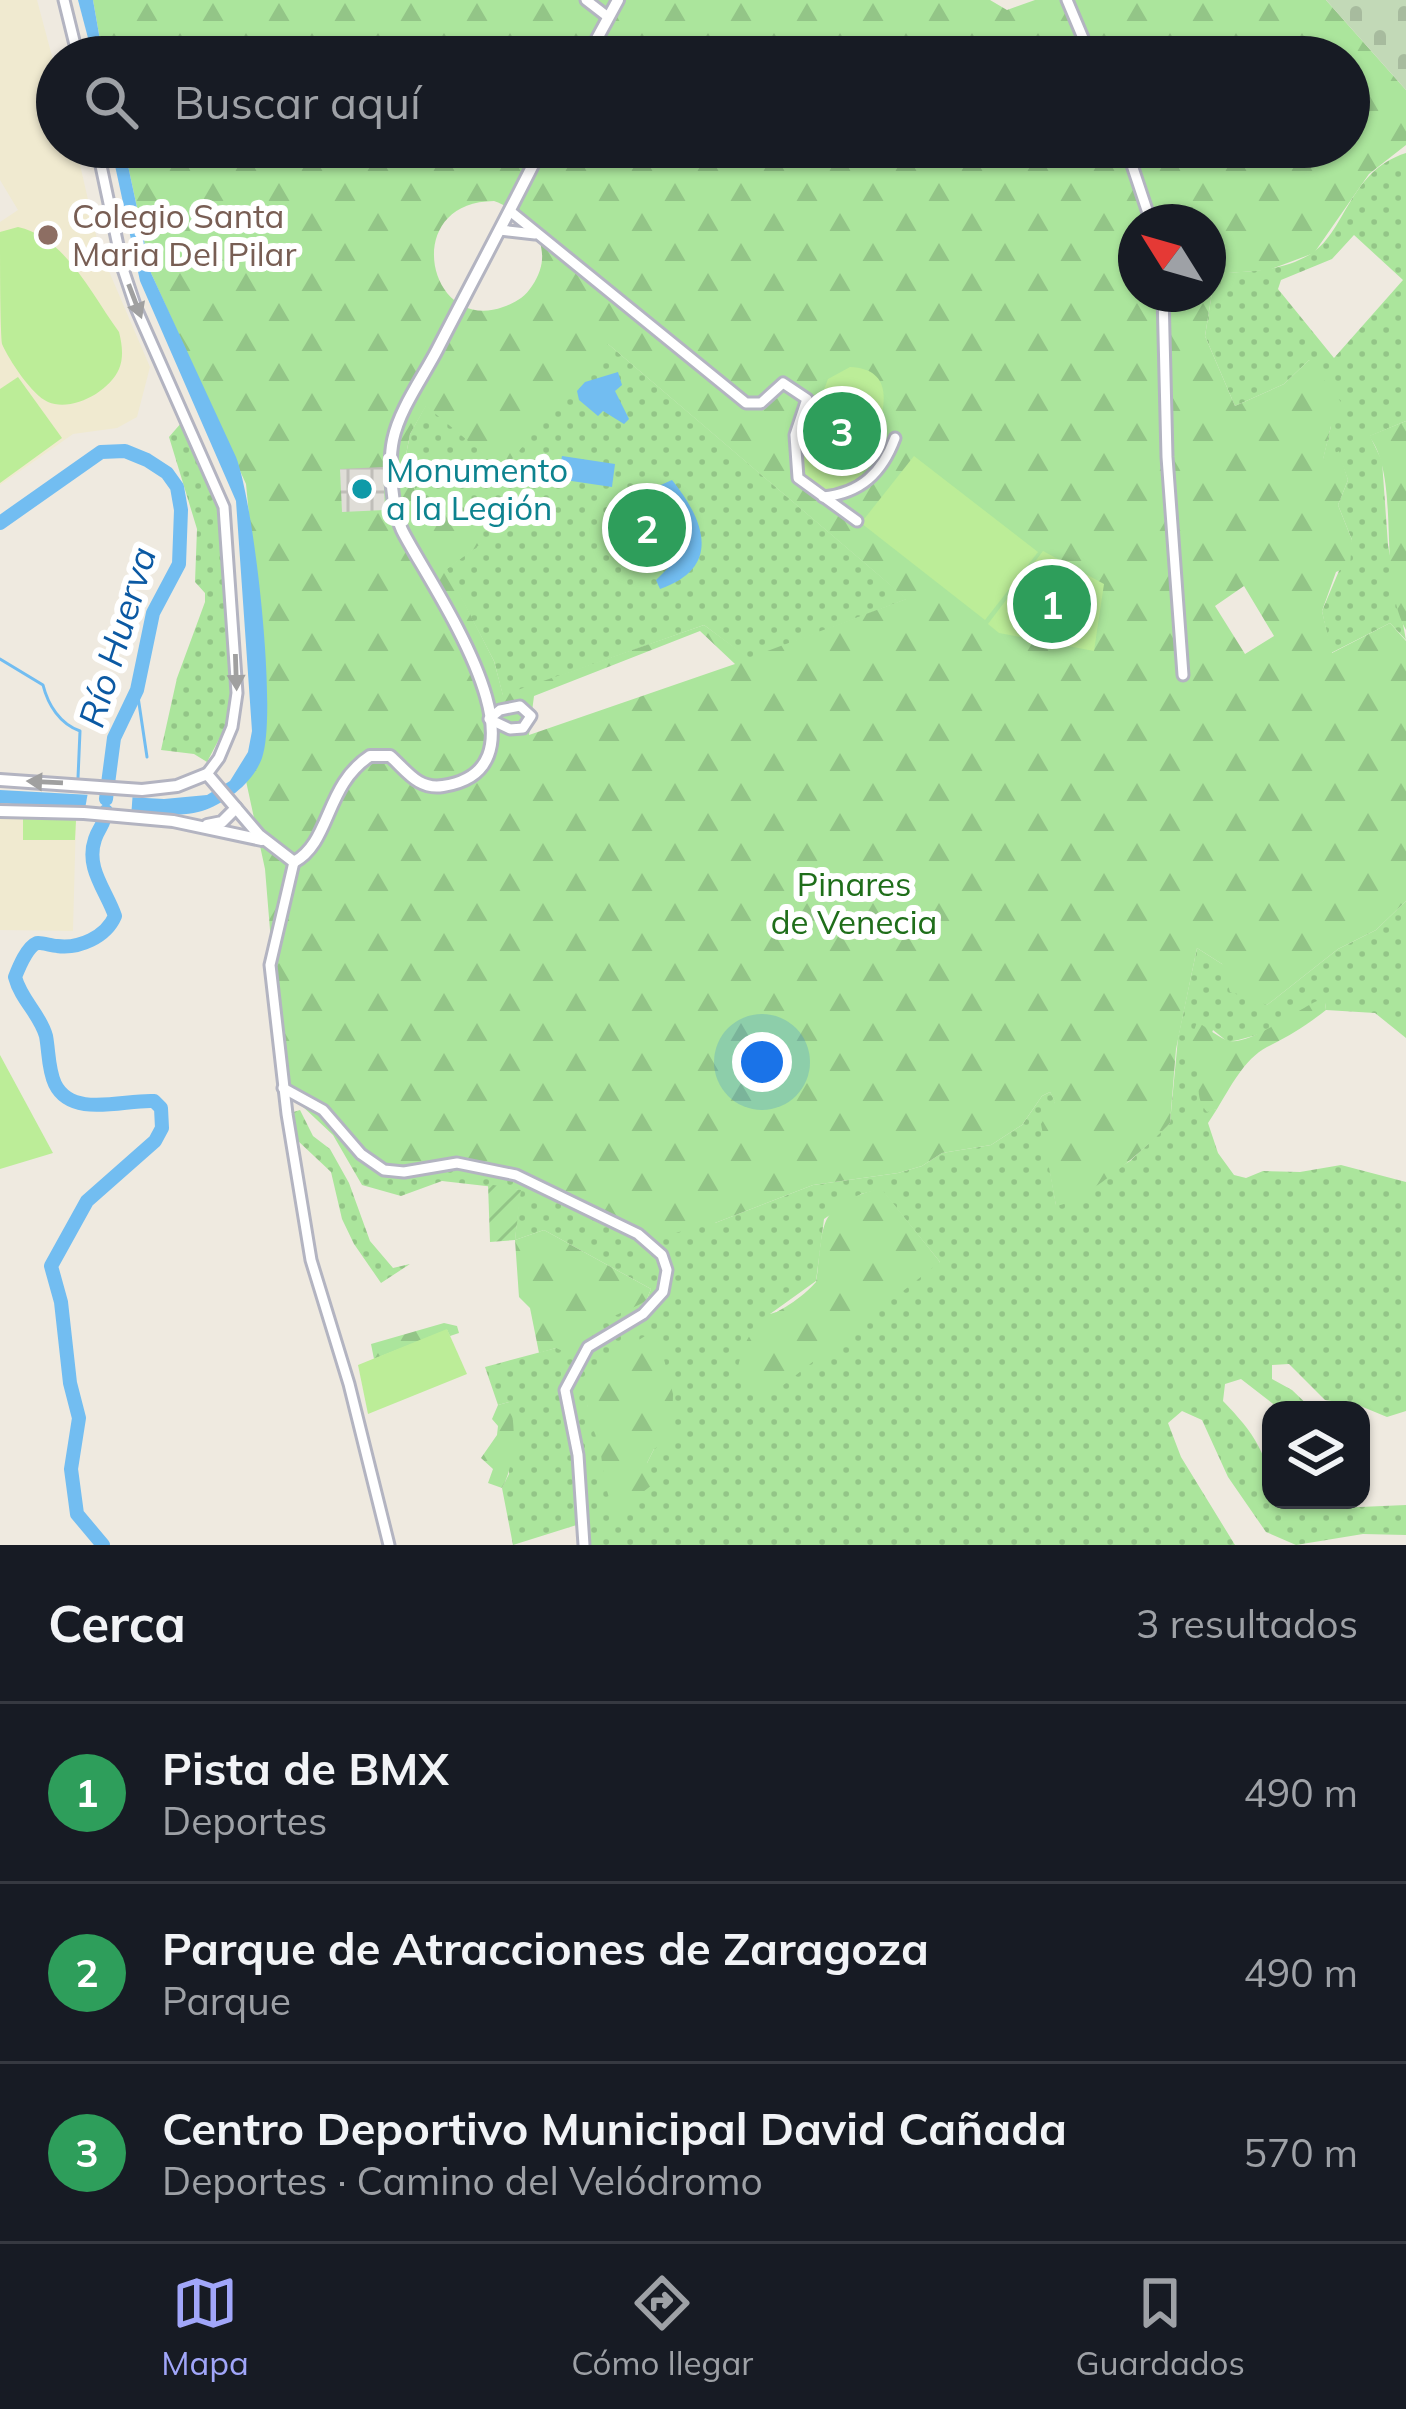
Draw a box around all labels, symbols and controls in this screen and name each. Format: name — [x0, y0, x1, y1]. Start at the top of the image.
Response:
search box — [36, 36, 1370, 168]
icon: search — [78, 69, 144, 135]
text: Buscar aquí — [174, 74, 421, 130]
place label: Colegio Santa Maria Del Pilar — [72, 195, 296, 274]
north arrow — [1118, 204, 1226, 312]
marker: Colegio Santa Maria Del Pilar — [35, 222, 61, 248]
one-way arrow — [126, 283, 145, 319]
pin: 3 — [803, 386, 881, 476]
place label: Monumento a la Legión — [386, 449, 568, 528]
marker: Monumento a la Legión — [349, 476, 375, 502]
pin: 2 — [608, 483, 686, 573]
water label: Río Huerva — [68, 541, 165, 732]
pin: 1 — [1013, 559, 1091, 649]
one-way arrow — [227, 653, 246, 691]
one-way arrow — [25, 772, 63, 791]
park label: Pinares de Venecia — [771, 863, 937, 942]
your location — [732, 1032, 792, 1092]
map controls — [1262, 1401, 1370, 1509]
button: layers — [1262, 1401, 1370, 1509]
text: Cerca — [48, 1591, 186, 1655]
text: 3 resultados — [1136, 1599, 1358, 1648]
text: Pista de BMX — [162, 1740, 449, 1796]
text: 1 — [75, 1768, 99, 1817]
text: 490 m — [1243, 1768, 1358, 1817]
text: Deportes — [162, 1796, 327, 1845]
text: Parque de Atracciones de Zaragoza — [162, 1920, 929, 1976]
text: 2 — [75, 1948, 99, 1997]
text: 490 m — [1243, 1948, 1358, 1997]
text: Parque — [162, 1976, 291, 2025]
text: Centro Deportivo Municipal David Cañada — [162, 2100, 1067, 2156]
text: 3 — [75, 2128, 99, 2177]
text: 570 m — [1243, 2128, 1358, 2177]
text: Deportes · Camino del Velódromo — [162, 2156, 763, 2205]
tab: Mapa — [161, 2270, 249, 2383]
tab: Cómo llegar — [571, 2270, 753, 2383]
tab: Guardados — [1075, 2270, 1245, 2383]

